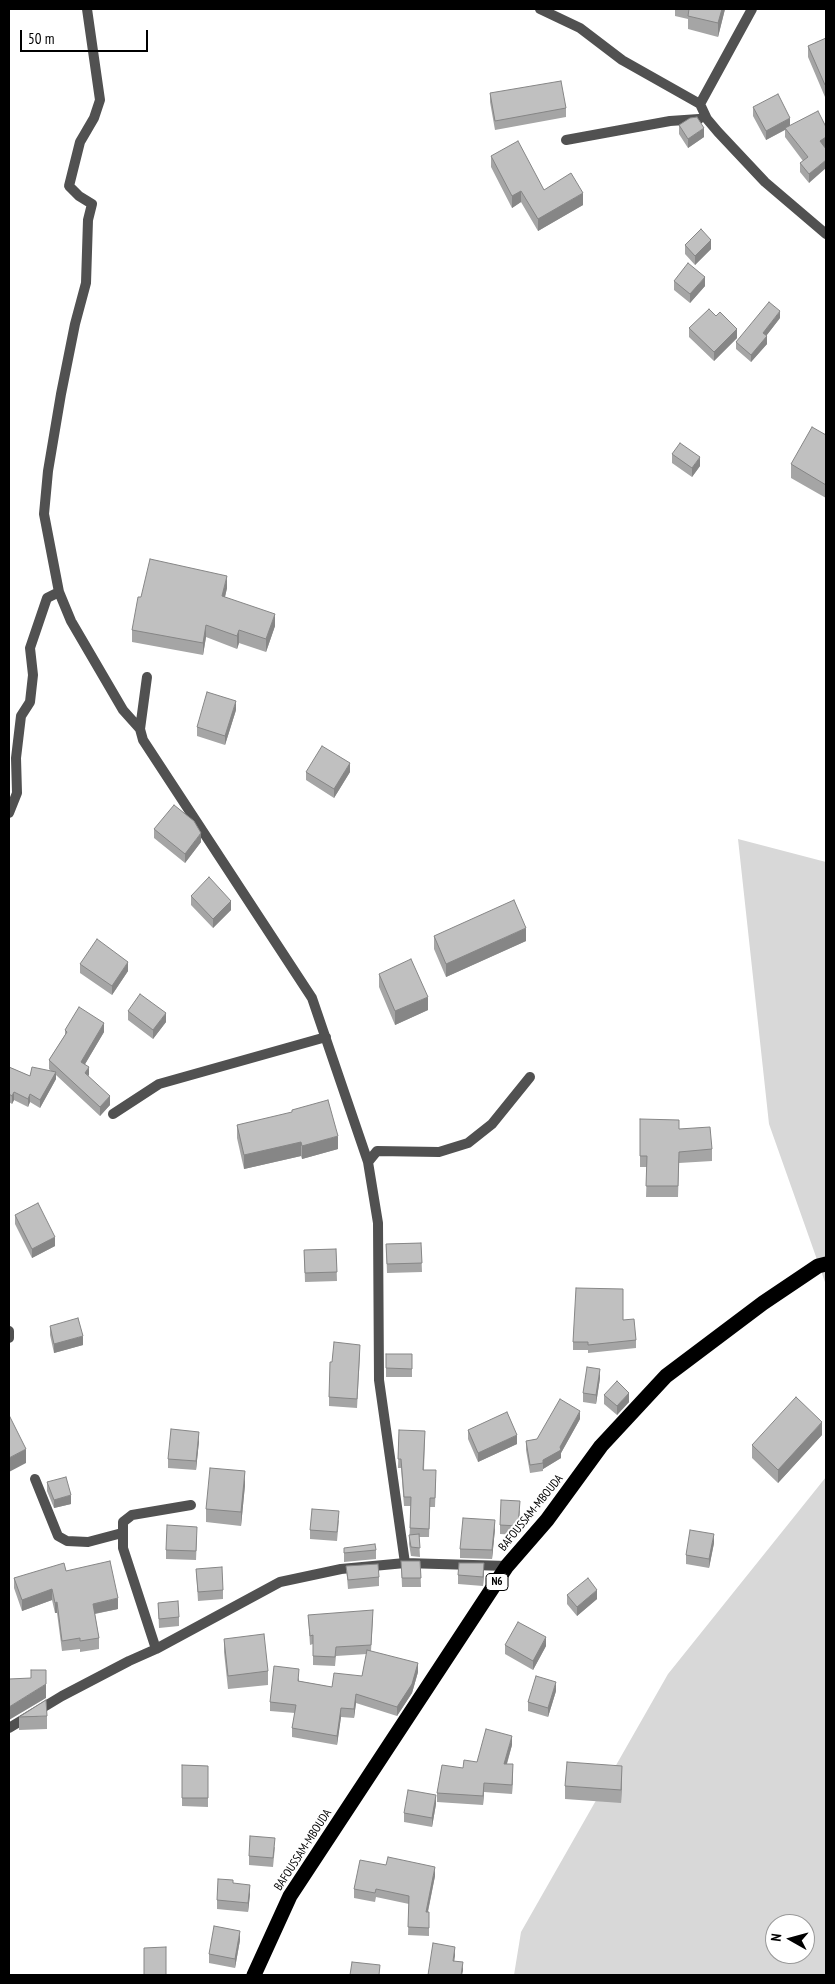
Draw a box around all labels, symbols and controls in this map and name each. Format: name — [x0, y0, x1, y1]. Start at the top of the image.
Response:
scale bar — [22, 20, 150, 52]
text: 50 m — [28, 29, 54, 48]
street label: BAFOUSSAM-MBOUDA — [496, 1472, 566, 1554]
road number: N6 — [486, 1574, 508, 1590]
street label: BAFOUSSAM-MBOUDA — [271, 1807, 335, 1893]
north arrow — [765, 1914, 815, 1964]
text: N — [767, 1932, 785, 1942]

